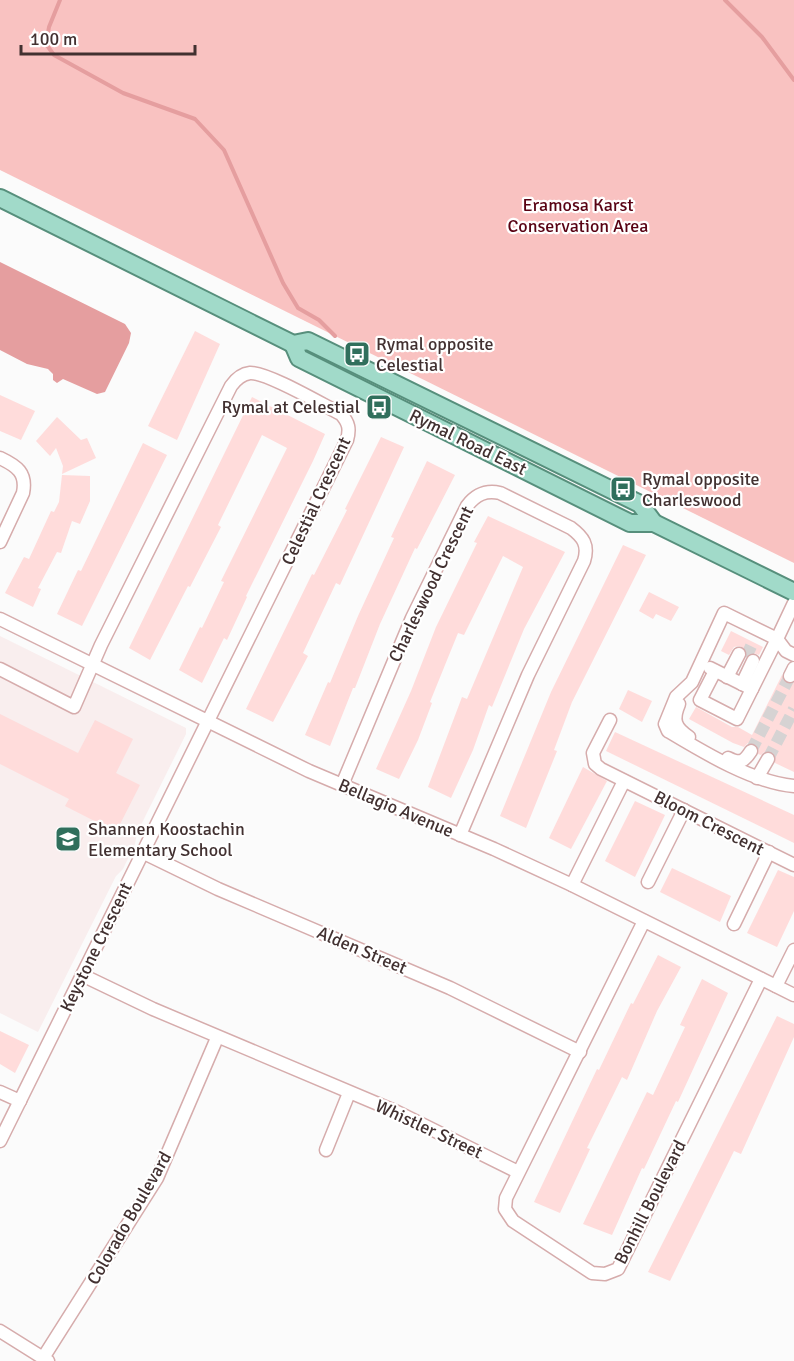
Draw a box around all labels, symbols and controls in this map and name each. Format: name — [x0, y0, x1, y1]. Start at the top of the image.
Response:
scale bar — [21, 18, 195, 56]
text: 100 m — [30, 28, 77, 50]
park label: Eramosa Karst Conservation Area — [508, 194, 648, 237]
place label: Rymal opposite Celestial — [376, 333, 494, 376]
bus stop icon: Rymal opposite Celestial — [342, 339, 372, 369]
bus stop icon: Rymal at Celestial — [364, 392, 394, 422]
place label: Rymal at Celestial — [221, 396, 360, 418]
street label: Rymal Road East — [406, 404, 530, 480]
street label: Celestial Crescent — [277, 433, 355, 569]
place label: Rymal opposite Charleswood — [642, 468, 760, 511]
bus stop icon: Rymal opposite Charleswood — [608, 474, 638, 504]
street label: Charleswood Crescent — [384, 502, 478, 666]
street label: Bellagio Avenue — [335, 774, 457, 842]
street label: Bloom Crescent — [650, 786, 768, 860]
place label: Shannen Koostachin Elementary School — [88, 818, 245, 861]
school or university icon: Shannen Koostachin Elementary School — [53, 824, 83, 854]
street label: Keystone Crescent — [55, 879, 137, 1015]
street label: Alden Street — [314, 921, 410, 979]
street label: Whistler Street — [372, 1095, 486, 1163]
street label: Bonhill Boulevard — [609, 1136, 691, 1268]
street label: Colorado Boulevard — [82, 1147, 176, 1289]

